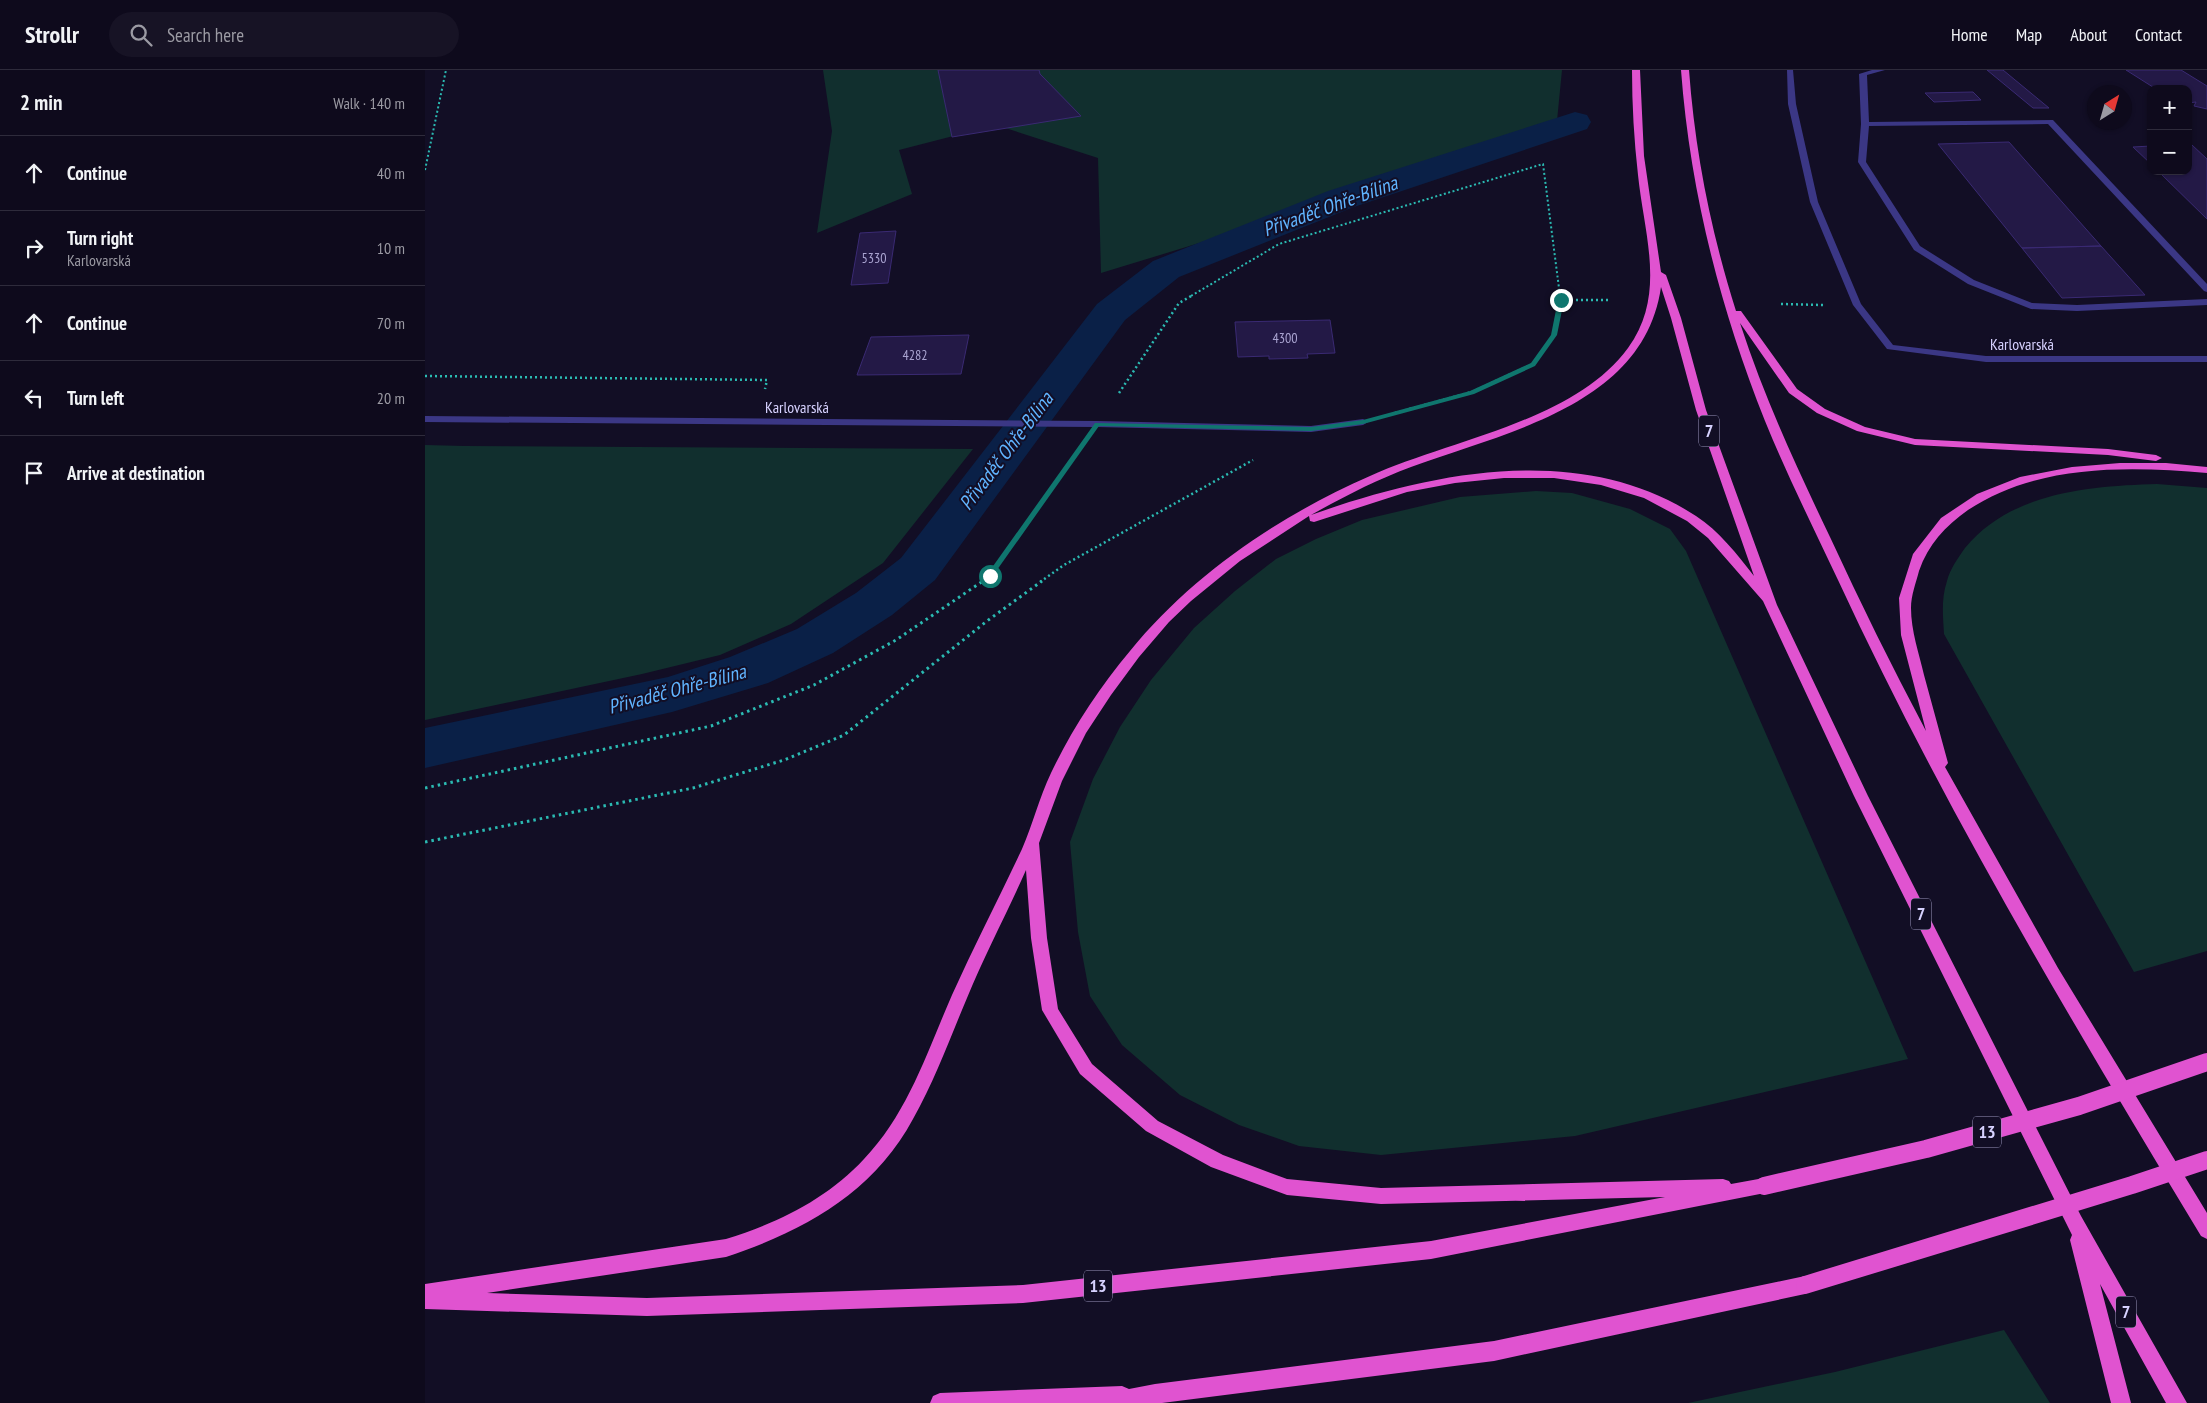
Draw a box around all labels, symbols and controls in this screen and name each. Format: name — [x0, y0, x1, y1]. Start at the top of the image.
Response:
search box — [109, 12, 459, 57]
text: Strollr — [25, 19, 79, 50]
icon: search — [127, 21, 155, 49]
text: Search here — [167, 23, 244, 47]
text: Home — [1951, 23, 1988, 46]
text: Map — [2016, 23, 2042, 46]
text: About — [2070, 23, 2107, 46]
text: Contact — [2135, 23, 2182, 46]
north arrow — [2087, 85, 2132, 130]
map controls — [2147, 85, 2192, 175]
button: + — [2147, 85, 2192, 130]
text: 2 min — [20, 89, 62, 116]
text: Walk · 140 m — [333, 93, 405, 113]
button: − — [2147, 130, 2192, 175]
icon: ahead — [20, 159, 48, 187]
text: Continue — [67, 161, 127, 185]
text: 40 m — [377, 163, 405, 183]
water label: Přivaděč Ohře-Bílina — [1259, 169, 1402, 242]
text: Turn right — [67, 226, 133, 250]
icon: right — [20, 234, 48, 262]
text: 10 m — [377, 238, 405, 258]
house number: 5330 — [861, 249, 887, 267]
text: Karlovarská — [67, 250, 131, 270]
route end — [1550, 289, 1573, 312]
icon: ahead — [20, 309, 48, 337]
text: Continue — [67, 311, 127, 335]
text: 70 m — [377, 313, 405, 333]
house number: 4300 — [1272, 329, 1298, 347]
street label: Karlovarská — [1990, 334, 2054, 354]
house number: 4282 — [902, 346, 928, 364]
icon: left — [20, 384, 48, 412]
text: Turn left — [67, 386, 124, 410]
water label: Přivaděč Ohře-Bílina — [953, 386, 1059, 515]
text: 20 m — [377, 388, 405, 408]
street label: Karlovarská — [765, 397, 829, 417]
road number: 7 — [1699, 416, 1719, 446]
icon: arrive — [20, 459, 48, 487]
text: Arrive at destination — [67, 461, 205, 485]
route start — [979, 565, 1002, 588]
water label: Přivaděč Ohře-Bílina — [605, 658, 750, 720]
road number: 7 — [1911, 899, 1931, 930]
road number: 13 — [1973, 1116, 2001, 1148]
road number: 13 — [1084, 1270, 1112, 1302]
road number: 7 — [2116, 1296, 2136, 1328]

